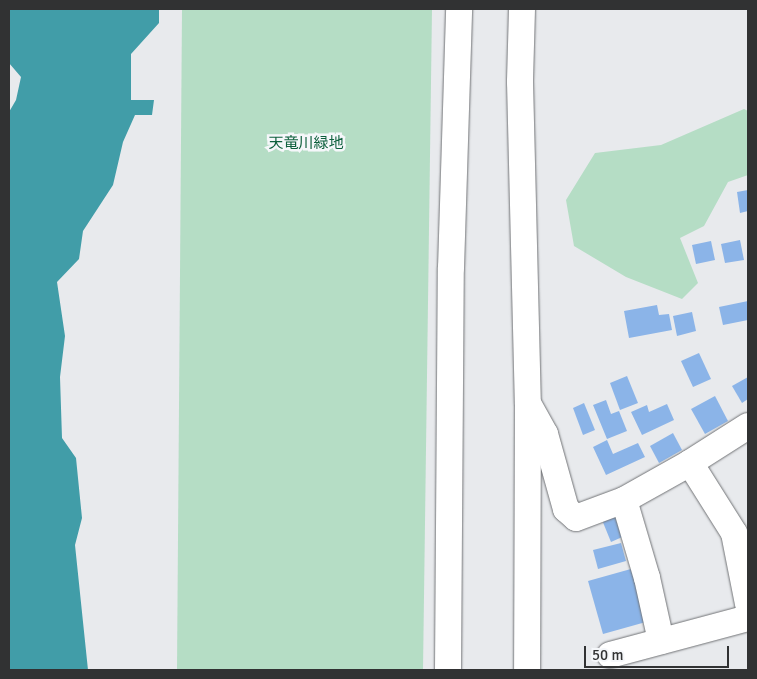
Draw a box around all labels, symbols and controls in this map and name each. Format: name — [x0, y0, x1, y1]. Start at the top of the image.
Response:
park label: 天竜川緑地 — [269, 135, 343, 153]
scale bar — [587, 636, 732, 668]
text: 50 m — [592, 646, 623, 664]

